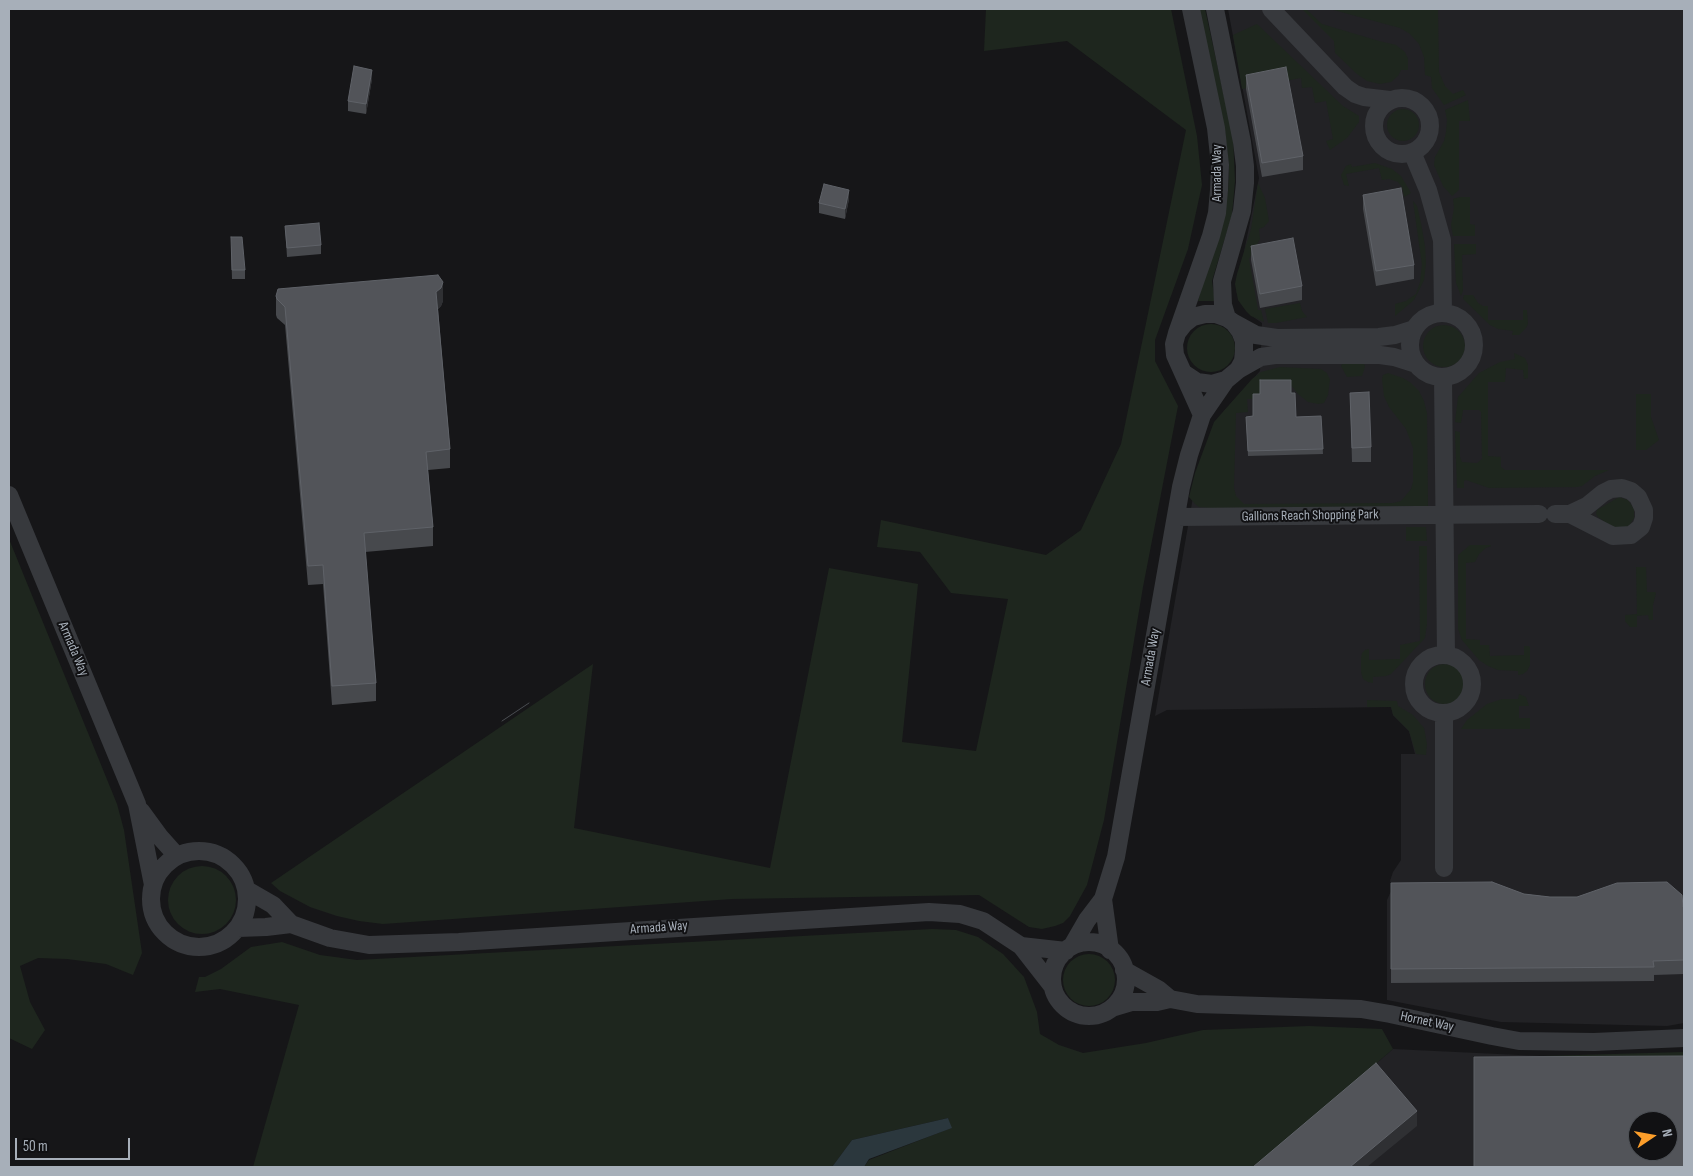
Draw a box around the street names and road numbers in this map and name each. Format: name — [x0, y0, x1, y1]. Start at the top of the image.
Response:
street label: Armada Way — [1209, 144, 1225, 202]
street label: Gallions Reach Shopping Park — [1241, 506, 1379, 526]
street label: Armada Way — [54, 619, 92, 679]
street label: Armada Way — [1138, 627, 1164, 687]
street label: Armada Way — [630, 918, 688, 938]
street label: Hornet Way — [1399, 1008, 1455, 1036]

